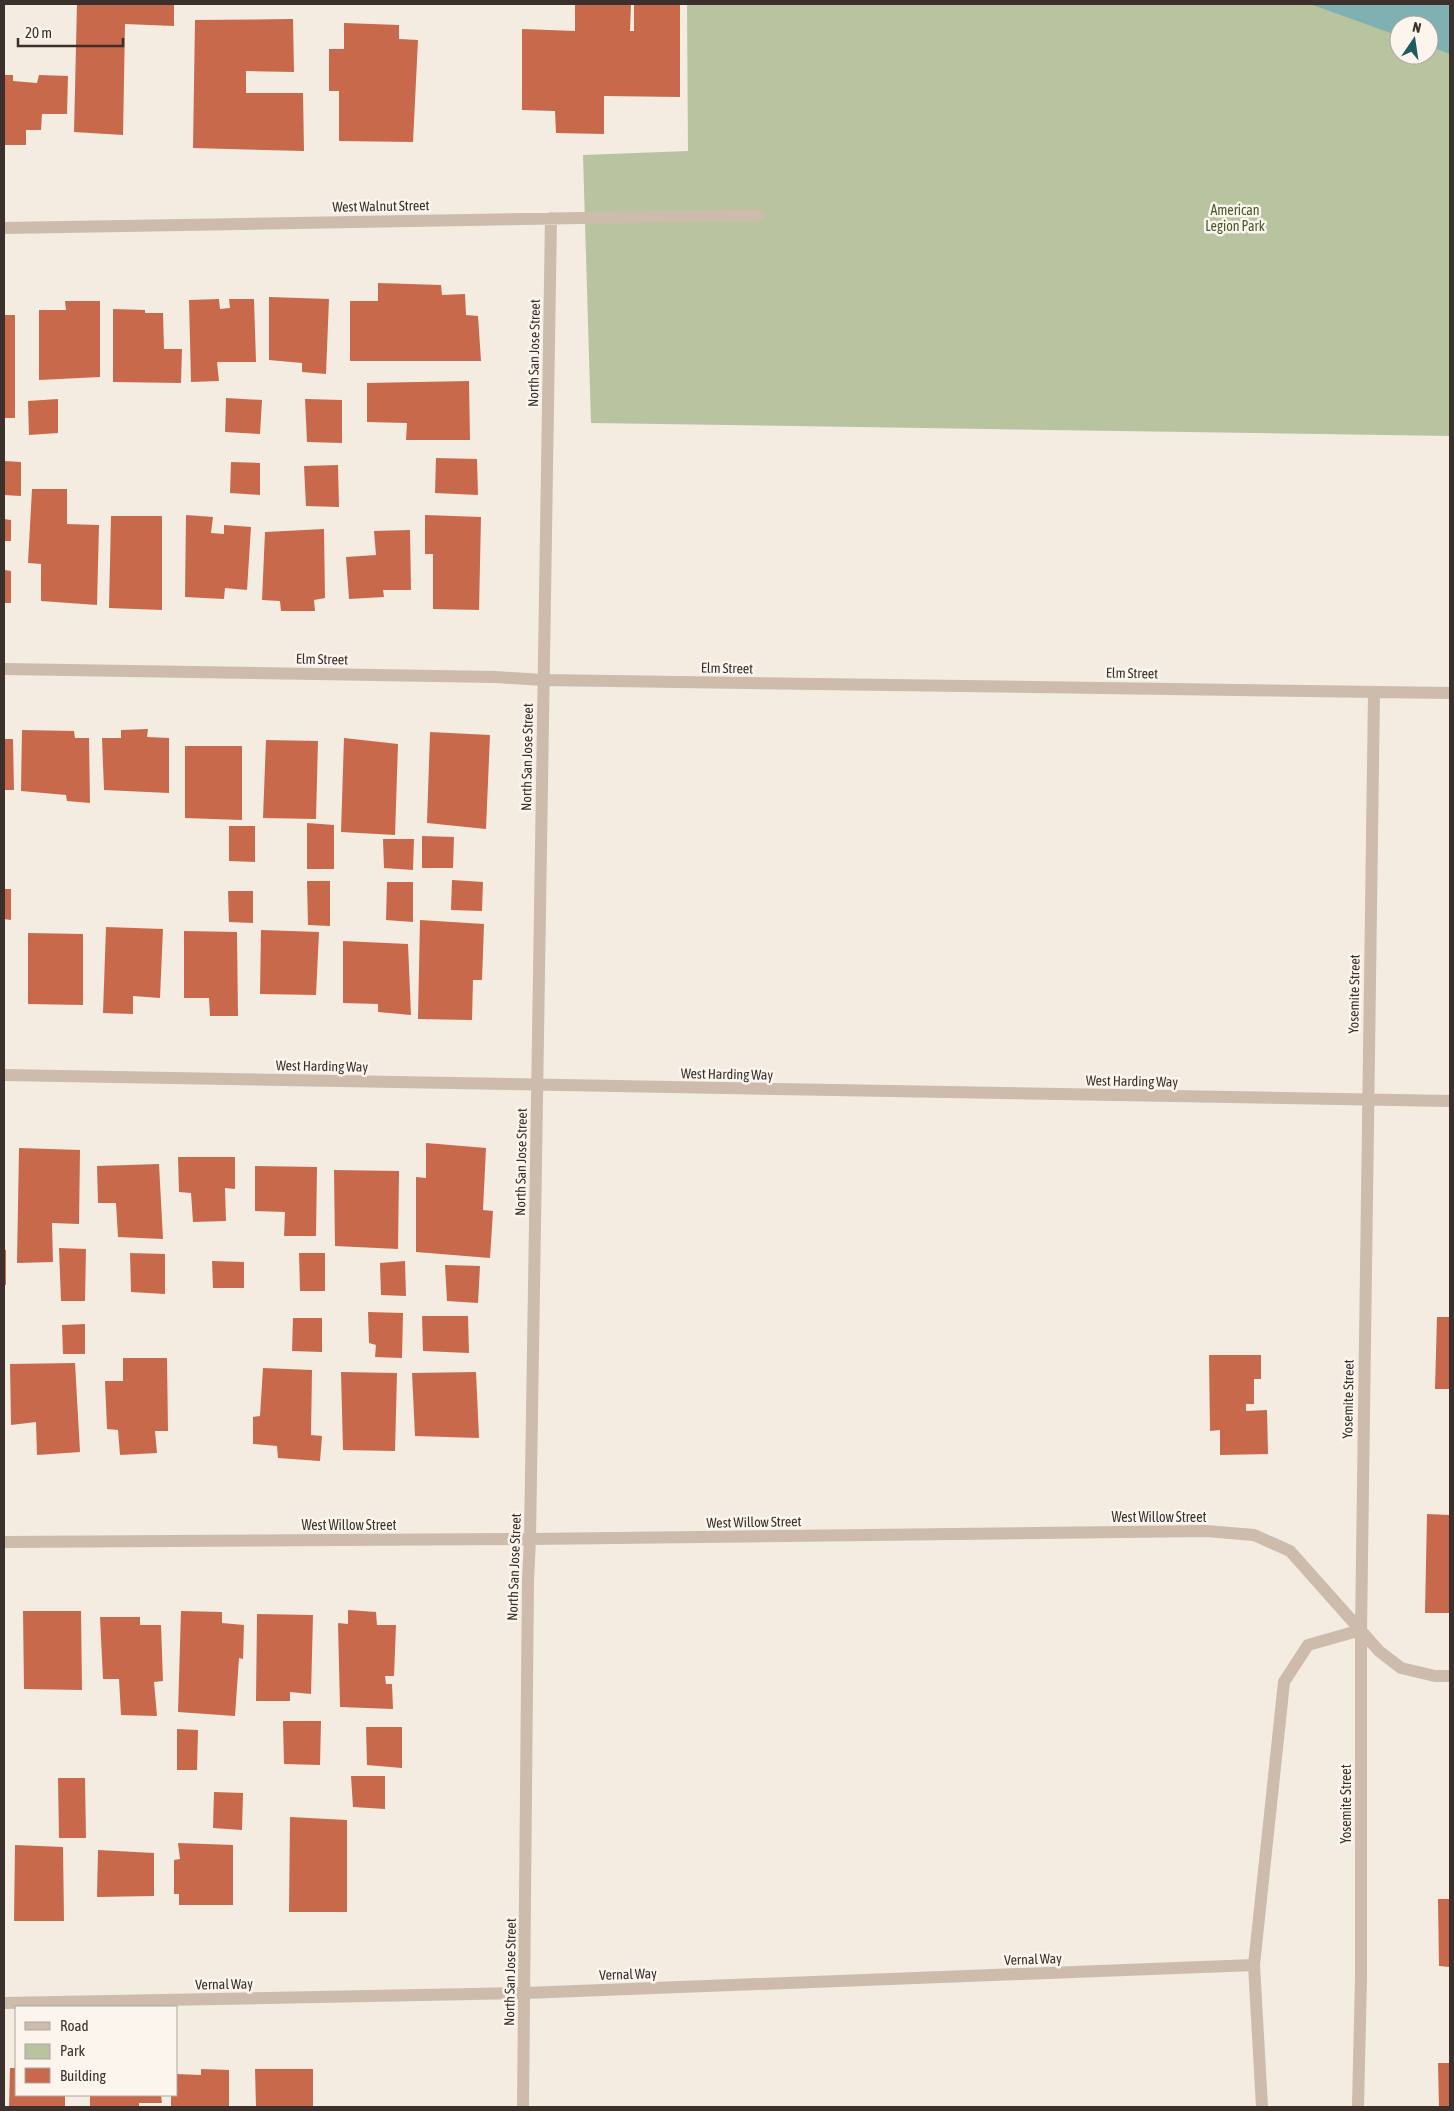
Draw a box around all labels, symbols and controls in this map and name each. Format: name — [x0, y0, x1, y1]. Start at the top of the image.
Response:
scale bar — [18, 15, 122, 47]
north arrow — [1389, 15, 1439, 65]
text: N — [1411, 19, 1423, 36]
text: 20 m — [25, 24, 52, 41]
street label: West Walnut Street — [332, 197, 430, 215]
park label: American Legion Park — [1205, 202, 1265, 234]
street label: North San Jose Street — [525, 299, 543, 407]
street label: Elm Street — [296, 651, 348, 667]
street label: Elm Street — [701, 660, 753, 676]
street label: Elm Street — [1106, 665, 1158, 681]
street label: North San Jose Street — [518, 703, 536, 811]
street label: Yosemite Street — [1345, 954, 1363, 1034]
street label: West Harding Way — [276, 1057, 369, 1075]
street label: West Harding Way — [681, 1065, 774, 1083]
street label: West Harding Way — [1086, 1072, 1179, 1090]
street label: North San Jose Street — [512, 1108, 530, 1216]
street label: Yosemite Street — [1339, 1359, 1357, 1439]
street label: West Willow Street — [1111, 1509, 1207, 1525]
street label: North San Jose Street — [504, 1513, 524, 1621]
street label: West Willow Street — [706, 1513, 802, 1531]
street label: West Willow Street — [301, 1517, 397, 1533]
street label: Yosemite Street — [1338, 1764, 1354, 1844]
street label: North San Jose Street — [501, 1918, 519, 2026]
street label: Vernal Way — [1004, 1950, 1062, 1968]
street label: Vernal Way — [599, 1965, 657, 1983]
street label: Vernal Way — [195, 1975, 253, 1993]
legend — [15, 2006, 178, 2096]
text: Road — [60, 2017, 89, 2034]
text: Park — [60, 2042, 85, 2059]
text: Building — [60, 2067, 106, 2084]

